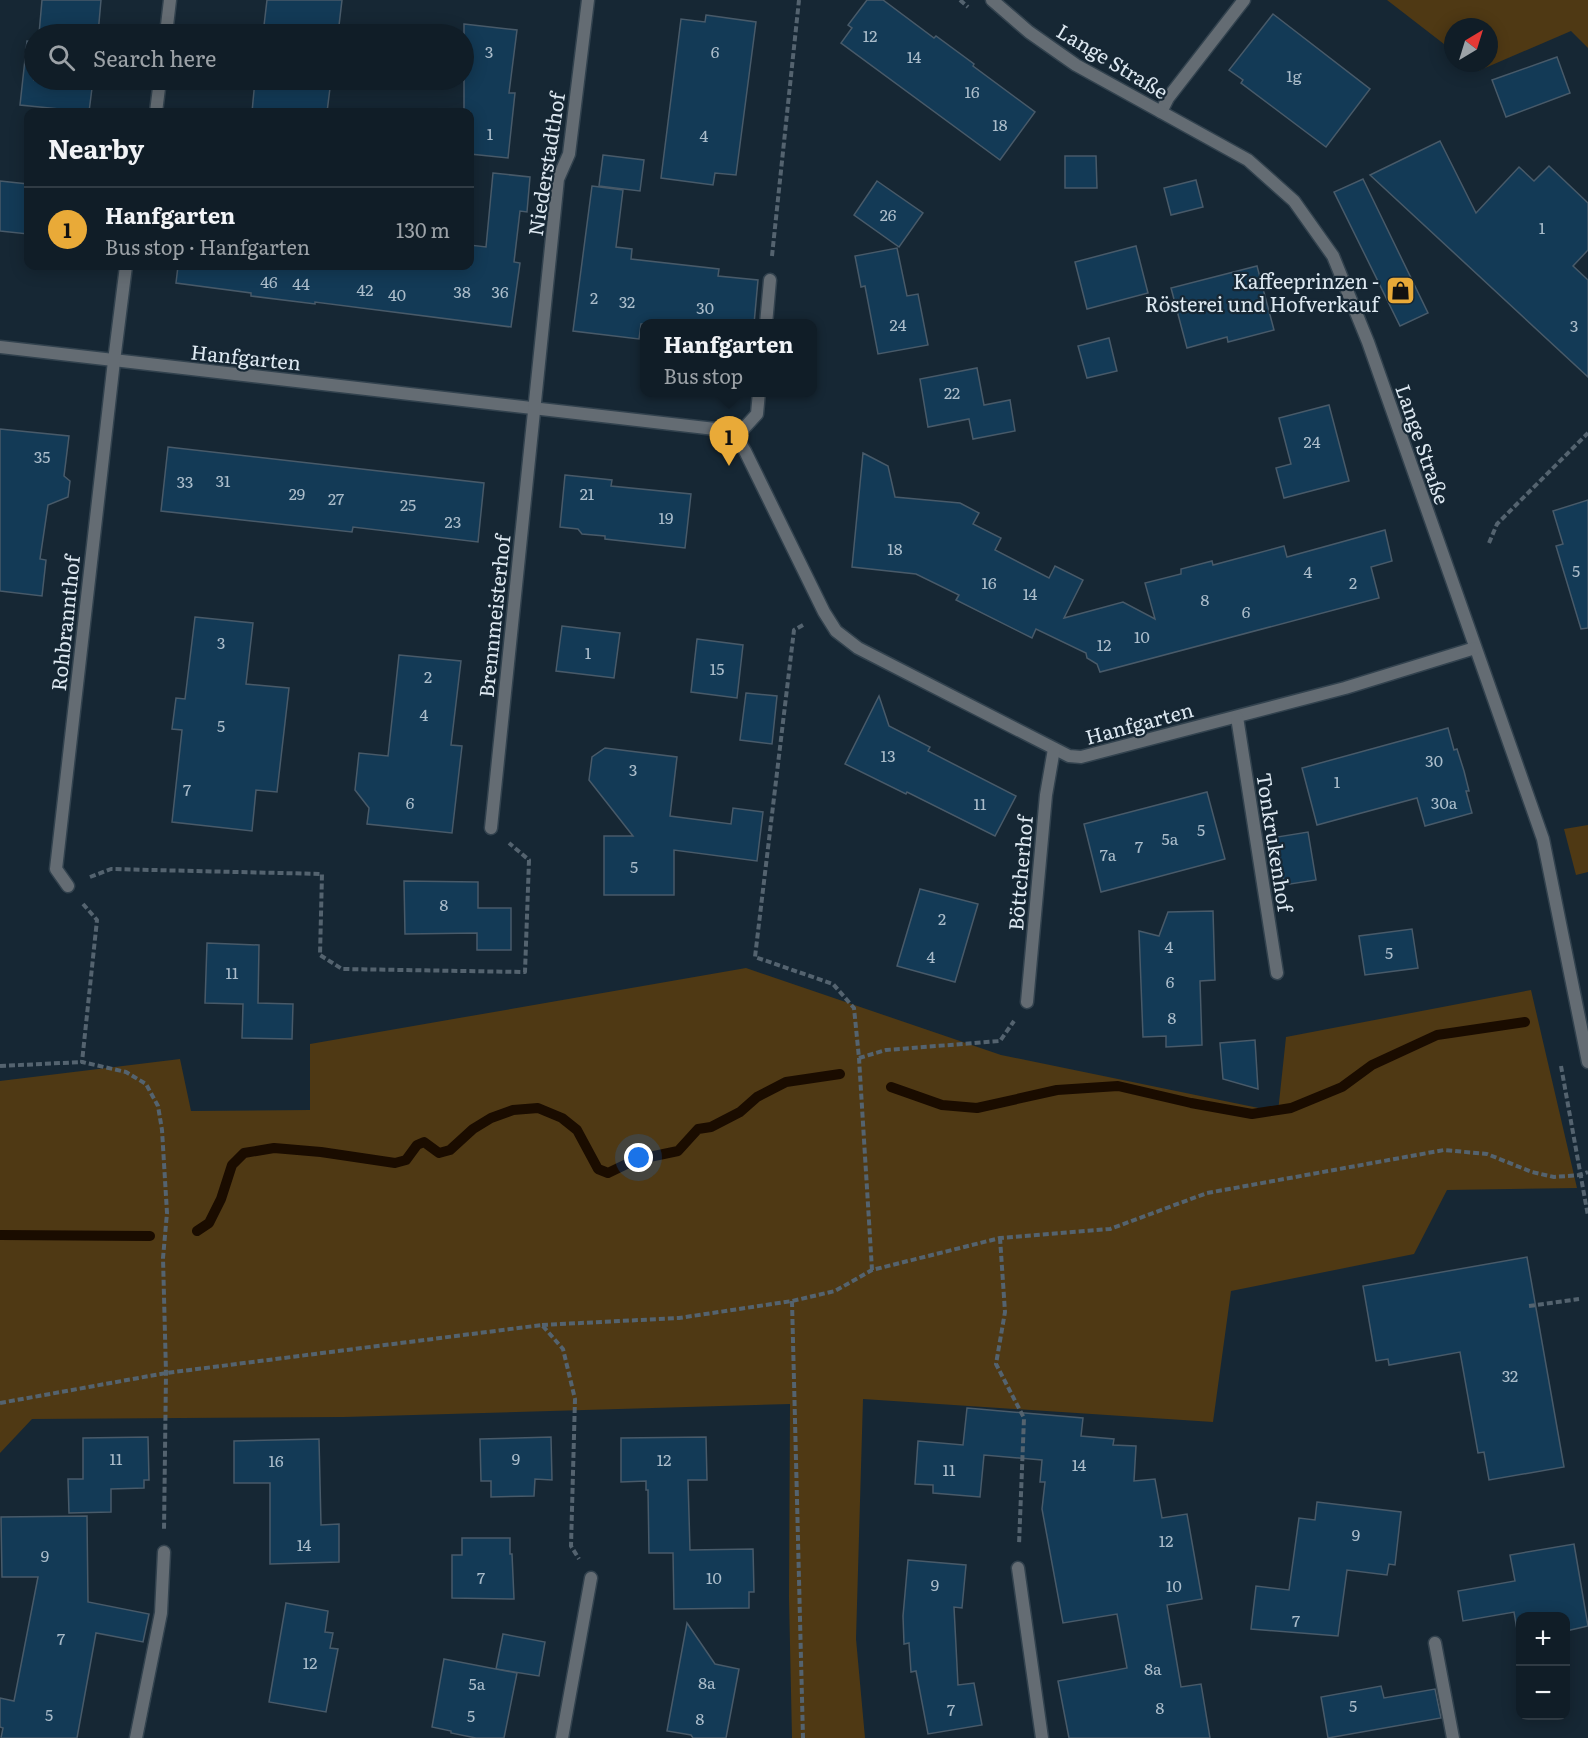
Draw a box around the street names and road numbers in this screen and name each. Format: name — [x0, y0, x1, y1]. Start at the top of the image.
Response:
street label: Lange Straße — [1052, 15, 1174, 105]
street label: Niederstadthof — [519, 88, 572, 238]
street label: Hanfgarten — [189, 335, 303, 377]
street label: Lange Straße — [1389, 380, 1459, 508]
street label: Brennmeisterhof — [470, 531, 517, 699]
street label: Rohbrannthof — [42, 551, 86, 692]
street label: Hanfgarten — [1082, 693, 1196, 751]
street label: Tonkrukenhof — [1250, 770, 1302, 916]
street label: Böttcherhof — [999, 812, 1039, 932]

